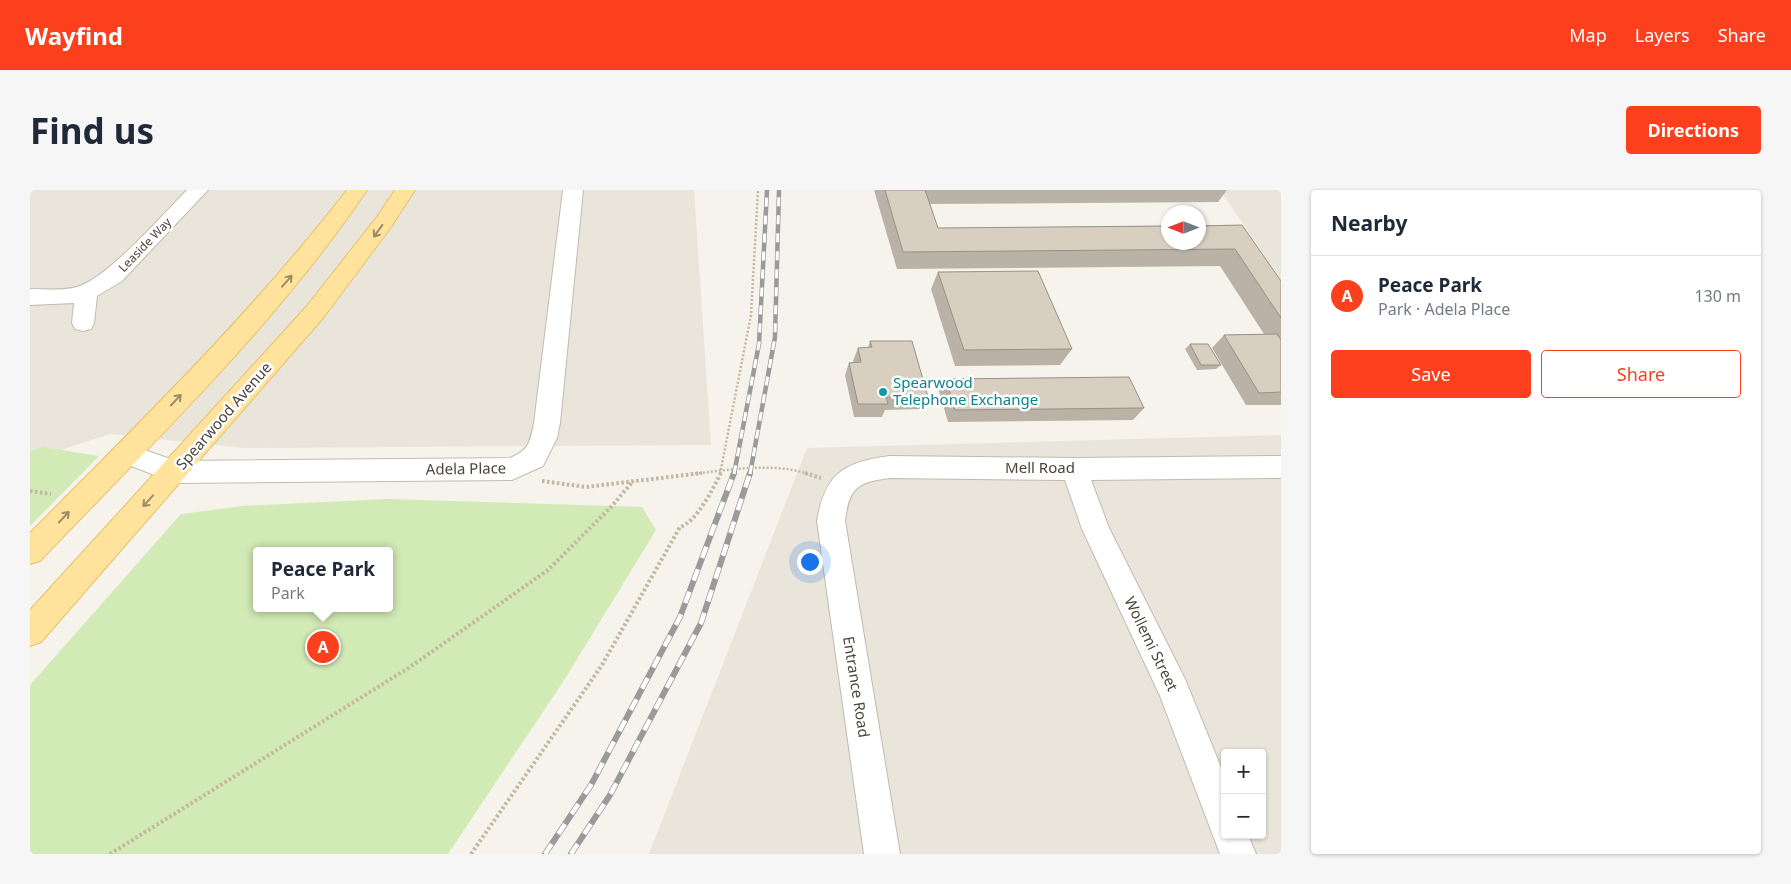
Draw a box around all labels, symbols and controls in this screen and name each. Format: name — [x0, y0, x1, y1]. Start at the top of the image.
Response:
text: Wayfind — [25, 19, 123, 52]
text: Map — [1569, 23, 1607, 47]
text: Layers — [1635, 23, 1690, 47]
text: Share — [1718, 23, 1766, 47]
button: Directions — [1626, 106, 1761, 154]
text: Find us — [30, 107, 154, 154]
north arrow — [1161, 205, 1206, 250]
text: Nearby — [1331, 209, 1407, 237]
street label: Leaside Way — [114, 213, 176, 276]
one-way arrow — [372, 224, 383, 237]
text: Peace Park — [1378, 272, 1482, 298]
one-way arrow — [281, 274, 292, 287]
text: A — [1341, 285, 1353, 307]
text: 130 m — [1694, 285, 1741, 307]
text: Park · Adela Place — [1378, 298, 1510, 320]
button: Save — [1331, 350, 1531, 398]
button: Share — [1541, 350, 1741, 398]
street label: Spearwood Avenue — [171, 357, 275, 473]
place label: Spearwood Telephone Exchange — [893, 372, 1038, 409]
marker: Spearwood Telephone Exchange — [877, 386, 889, 398]
one-way arrow — [170, 393, 182, 406]
street label: Adela Place — [426, 457, 506, 479]
street label: Mell Road — [1005, 457, 1075, 477]
one-way arrow — [142, 495, 154, 508]
one-way arrow — [58, 511, 70, 523]
popup — [253, 547, 393, 612]
your location — [797, 549, 823, 575]
text: Peace Park — [271, 556, 375, 582]
text: Park — [271, 582, 305, 604]
street label: Wollemi Street — [1120, 593, 1184, 695]
pin: A — [307, 628, 339, 666]
street label: Entrance Road — [839, 635, 875, 739]
map controls — [1221, 749, 1266, 839]
button: + — [1221, 749, 1266, 794]
button: − — [1221, 794, 1266, 839]

